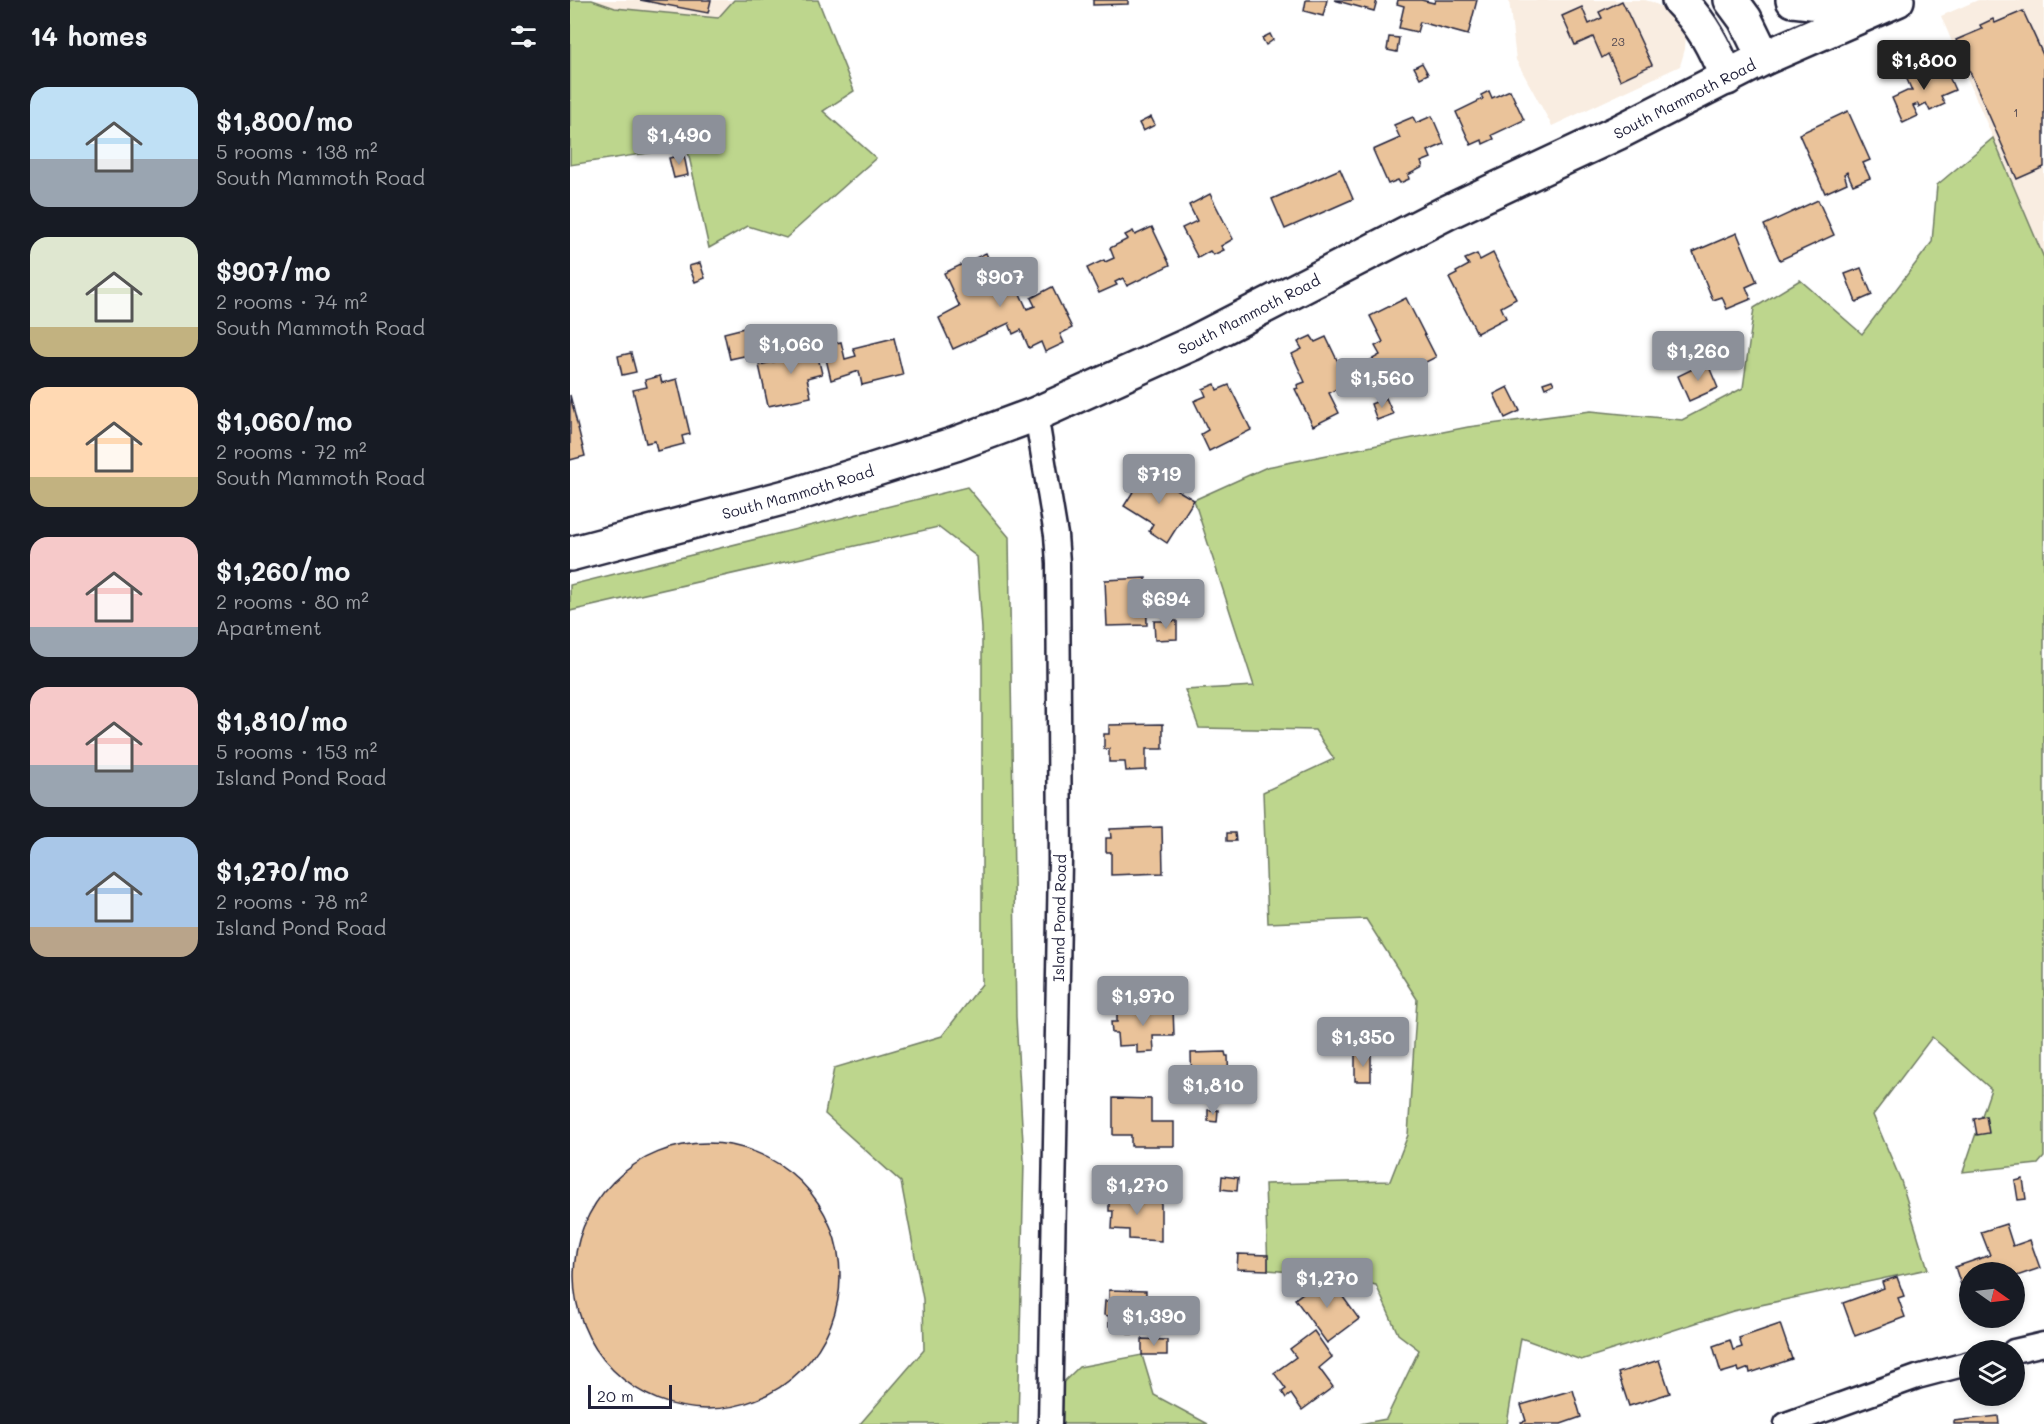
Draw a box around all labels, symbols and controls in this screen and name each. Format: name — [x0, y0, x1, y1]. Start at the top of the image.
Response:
text: 14 homes — [30, 19, 148, 53]
icon: filters — [507, 20, 540, 53]
house number: 23 — [1611, 33, 1625, 49]
pin: $1,800 — [1875, 40, 1973, 91]
text: $1,800 — [1891, 46, 1957, 72]
street label: South Mammoth Road — [1610, 54, 1759, 143]
text: $1,800/mo — [216, 104, 353, 138]
house number: 1 — [2013, 104, 2019, 120]
icon: home — [78, 111, 150, 183]
pin: $1,490 — [630, 115, 728, 166]
text: $1,490 — [647, 121, 711, 147]
text: 5 rooms · 138 m² — [216, 138, 378, 164]
text: South Mammoth Road — [216, 164, 425, 190]
text: $907/mo — [216, 254, 331, 288]
pin: $907 — [964, 257, 1036, 308]
icon: home — [78, 261, 150, 333]
text: $907 — [976, 263, 1024, 289]
street label: South Mammoth Road — [1175, 270, 1323, 359]
text: 2 rooms · 74 m² — [216, 288, 367, 314]
text: South Mammoth Road — [216, 314, 425, 340]
pin: $1,060 — [742, 324, 840, 375]
text: $1,060 — [758, 330, 824, 356]
pin: $1,260 — [1649, 331, 1747, 382]
text: $1,260 — [1666, 337, 1730, 363]
pin: $1,560 — [1333, 358, 1431, 409]
text: $1,560 — [1350, 364, 1414, 390]
text: $1,060/mo — [216, 404, 352, 438]
icon: home — [78, 411, 150, 483]
text: 2 rooms · 72 m² — [216, 438, 367, 464]
pin: $719 — [1123, 454, 1195, 505]
street label: South Mammoth Road — [720, 460, 876, 523]
text: $719 — [1137, 460, 1181, 486]
text: South Mammoth Road — [216, 464, 425, 490]
text: $1,260/mo — [216, 554, 350, 588]
icon: home — [78, 561, 150, 633]
pin: $694 — [1130, 579, 1202, 630]
text: $694 — [1141, 585, 1191, 611]
text: 2 rooms · 80 m² — [216, 588, 369, 614]
text: Apartment — [216, 614, 322, 640]
text: $1,810/mo — [216, 704, 348, 738]
icon: home — [78, 711, 150, 783]
text: 5 rooms · 153 m² — [216, 738, 377, 764]
text: Island Pond Road — [216, 764, 386, 790]
text: $1,270/mo — [216, 854, 349, 888]
street label: Island Pond Road — [1048, 854, 1070, 982]
icon: home — [78, 861, 150, 933]
text: 2 rooms · 78 m² — [216, 888, 368, 914]
text: Island Pond Road — [216, 914, 386, 940]
pin: $1,970 — [1094, 976, 1192, 1027]
text: $1,970 — [1111, 982, 1175, 1008]
pin: $1,350 — [1314, 1017, 1412, 1068]
text: $1,350 — [1331, 1023, 1395, 1049]
pin: $1,810 — [1164, 1065, 1262, 1116]
text: $1,810 — [1182, 1071, 1244, 1097]
pin: $1,270 — [1088, 1165, 1186, 1216]
text: $1,270 — [1106, 1171, 1168, 1197]
pin: $1,270 — [1278, 1258, 1376, 1309]
north arrow — [1959, 1262, 2025, 1328]
map controls — [1959, 1262, 2025, 1406]
text: $1,270 — [1296, 1264, 1358, 1290]
pin: $1,390 — [1105, 1296, 1203, 1347]
text: $1,390 — [1122, 1302, 1186, 1328]
button: layers — [1959, 1340, 2025, 1406]
scale bar — [588, 1382, 672, 1410]
text: 20 m — [597, 1385, 634, 1406]

